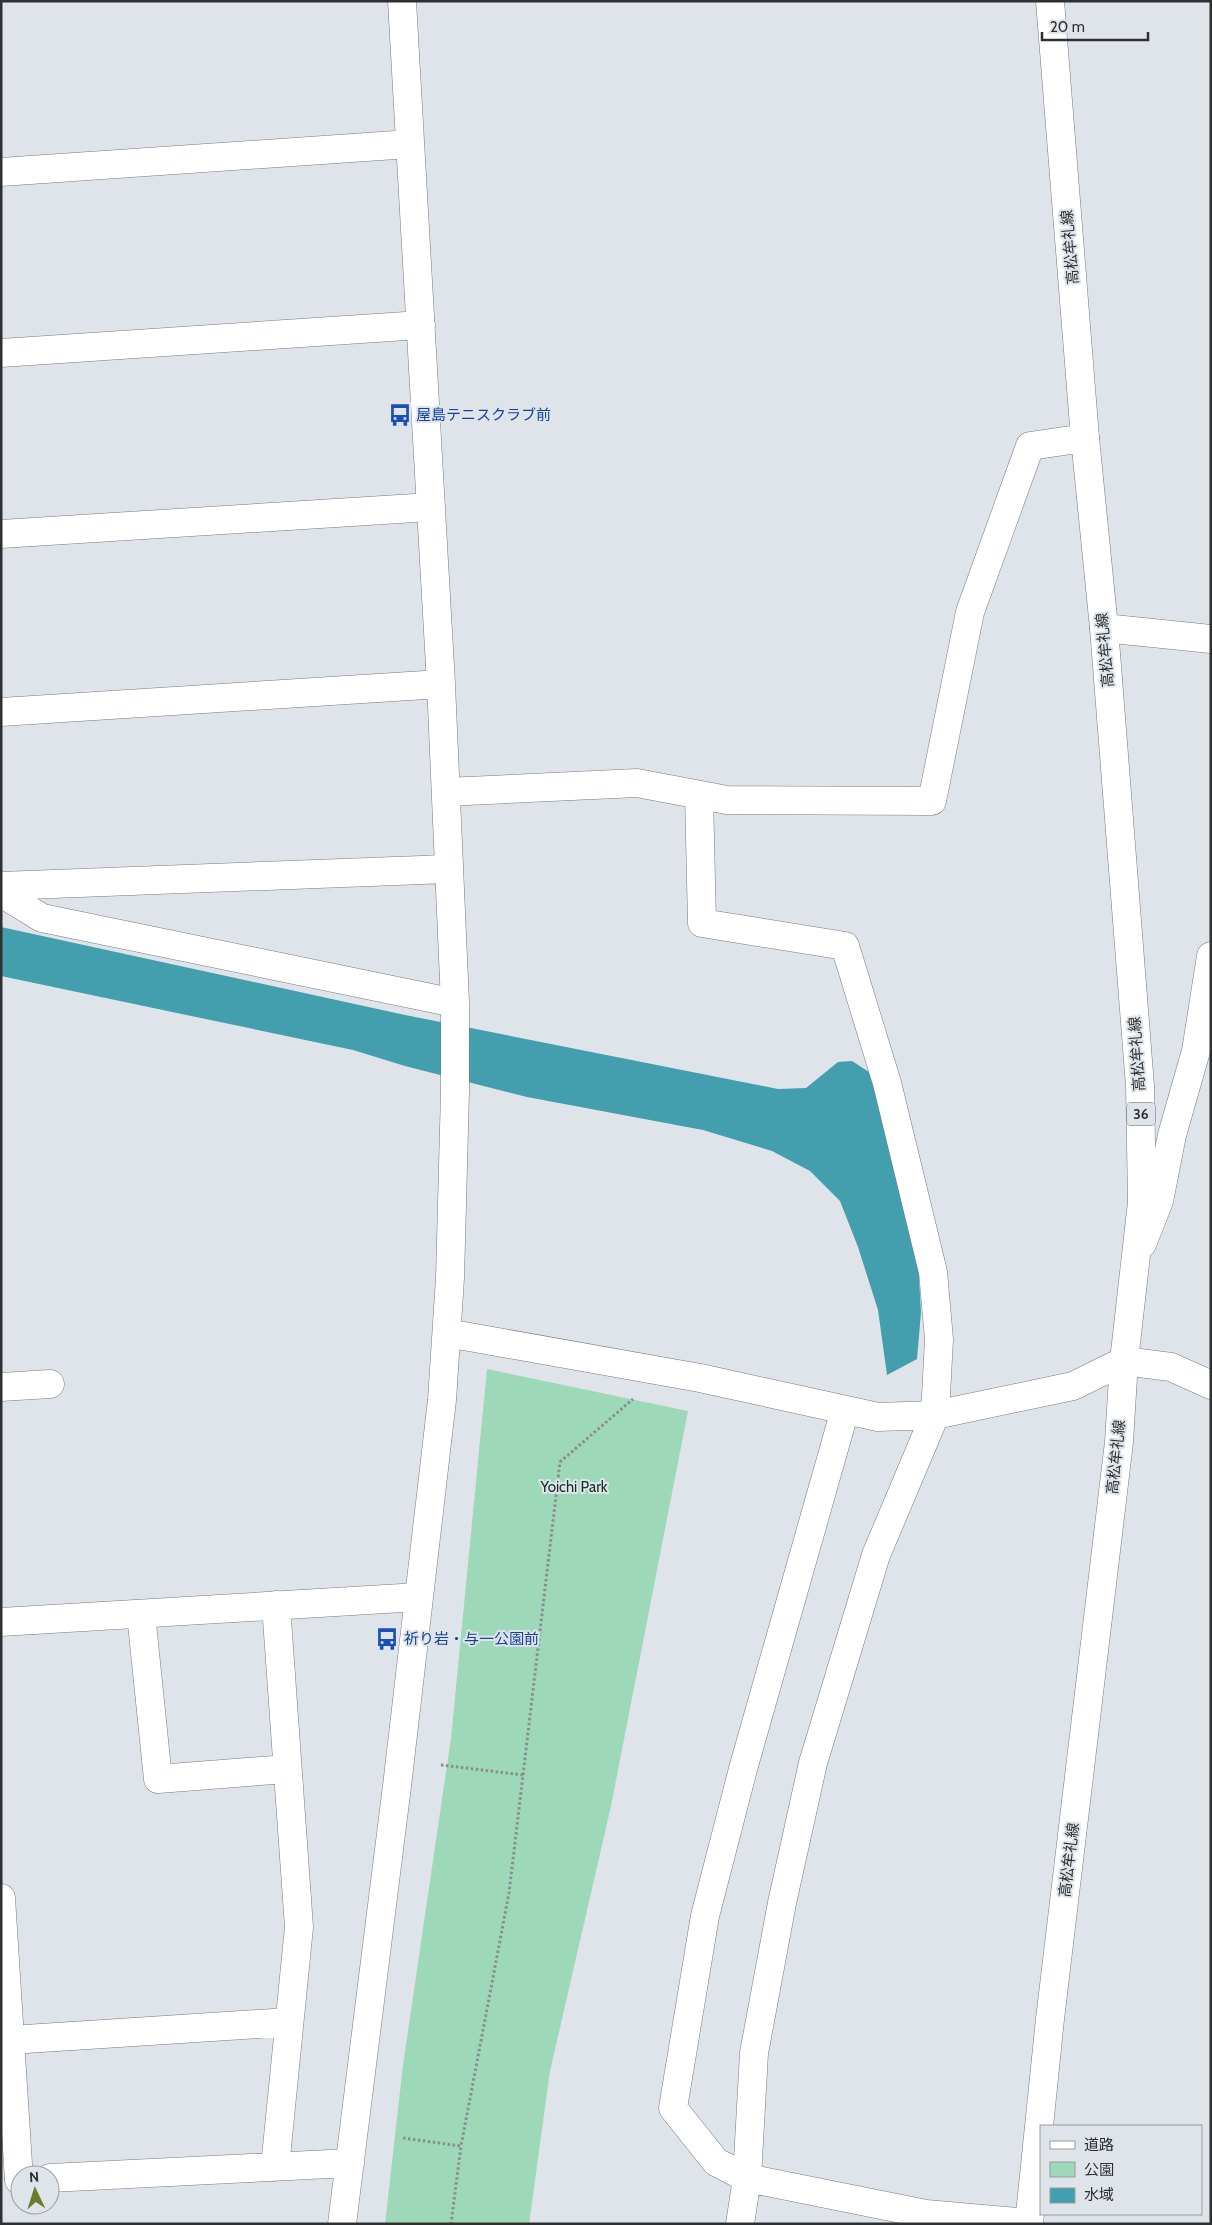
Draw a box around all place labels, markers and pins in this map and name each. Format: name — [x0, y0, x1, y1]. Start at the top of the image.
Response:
bus stop icon: 屋島テニスクラブ前 — [387, 402, 413, 428]
place label: 屋島テニスクラブ前 — [416, 406, 551, 424]
bus stop icon: 祈り岩・与一公園前 — [374, 1626, 400, 1652]
place label: 祈り岩・与一公園前 — [404, 1630, 539, 1648]

